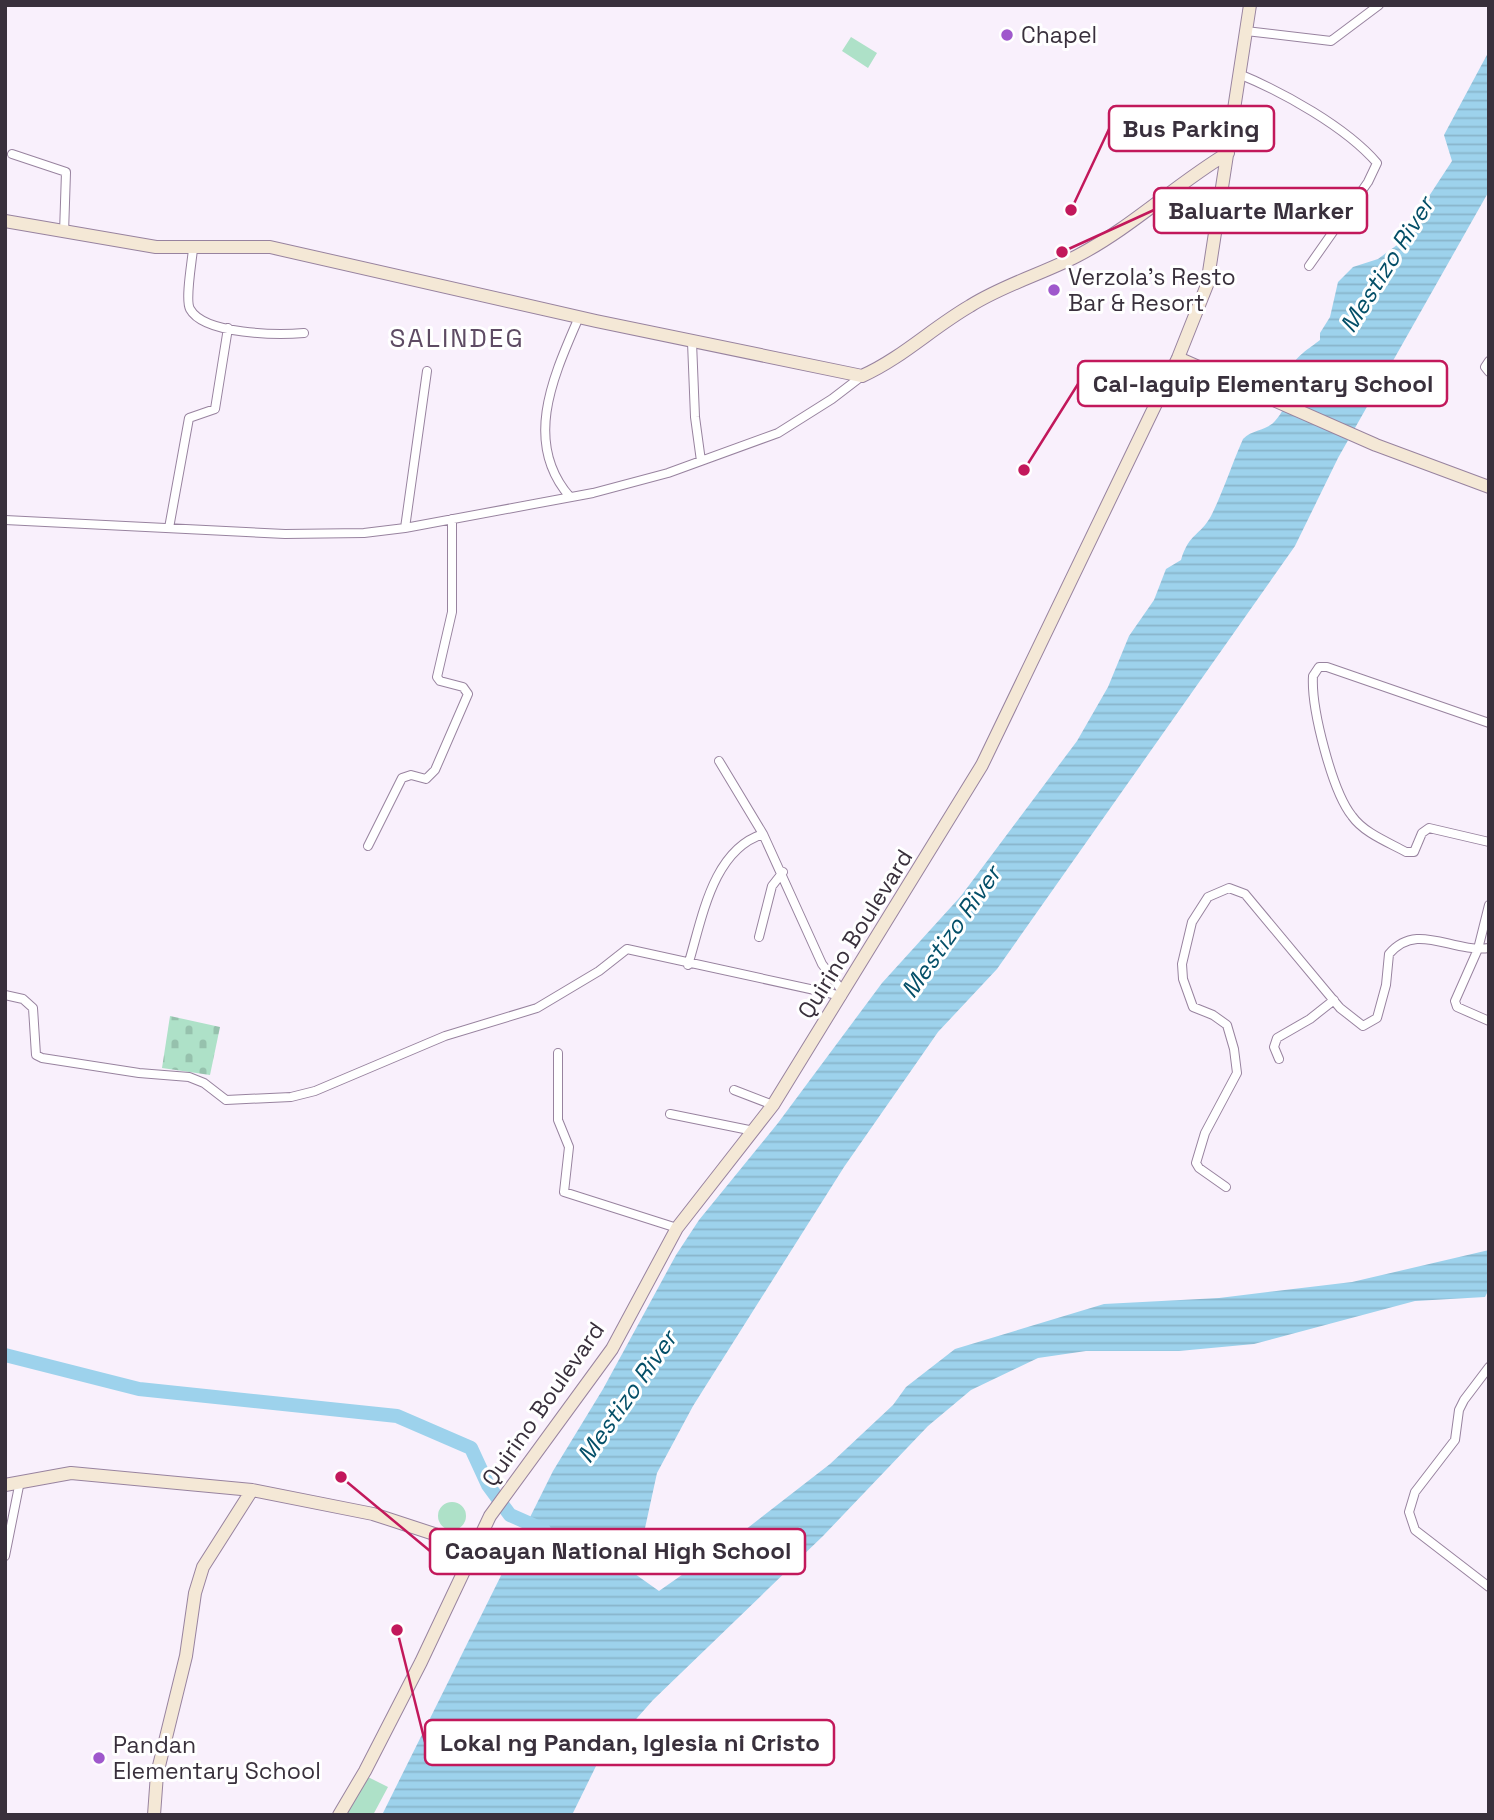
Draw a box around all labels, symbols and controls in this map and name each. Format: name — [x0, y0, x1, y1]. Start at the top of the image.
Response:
place label: Chapel — [1021, 20, 1097, 50]
marker: Chapel — [999, 27, 1015, 43]
callout: Bus Parking — [1109, 106, 1274, 151]
text: Bus Parking — [1122, 113, 1260, 144]
callout: Baluarte Marker — [1154, 188, 1367, 233]
water label: Mestizo River — [1333, 189, 1442, 338]
text: Baluarte Marker — [1168, 195, 1354, 226]
place label: Verzola's Resto Bar & Resort — [1068, 262, 1236, 318]
marker: Verzola's Resto Bar & Resort — [1046, 282, 1062, 298]
district label: SALINDEG — [389, 321, 525, 355]
callout: Cal-laguip Elementary School — [1078, 361, 1447, 406]
text: Cal-laguip Elementary School — [1093, 368, 1433, 399]
street label: Quirino Boulevard — [791, 844, 919, 1024]
water label: Mestizo River — [894, 857, 1009, 1004]
street label: Quirino Boulevard — [475, 1316, 611, 1492]
water label: Mestizo River — [570, 1322, 685, 1469]
callout: Caoayan National High School — [430, 1529, 805, 1574]
text: Caoayan National High School — [445, 1535, 791, 1566]
callout: Lokal ng Pandan, Iglesia ni Cristo — [425, 1720, 834, 1765]
text: Lokal ng Pandan, Iglesia ni Cristo — [440, 1727, 820, 1758]
place label: Pandan Elementary School — [113, 1730, 321, 1786]
marker: Pandan Elementary School — [91, 1750, 107, 1766]

